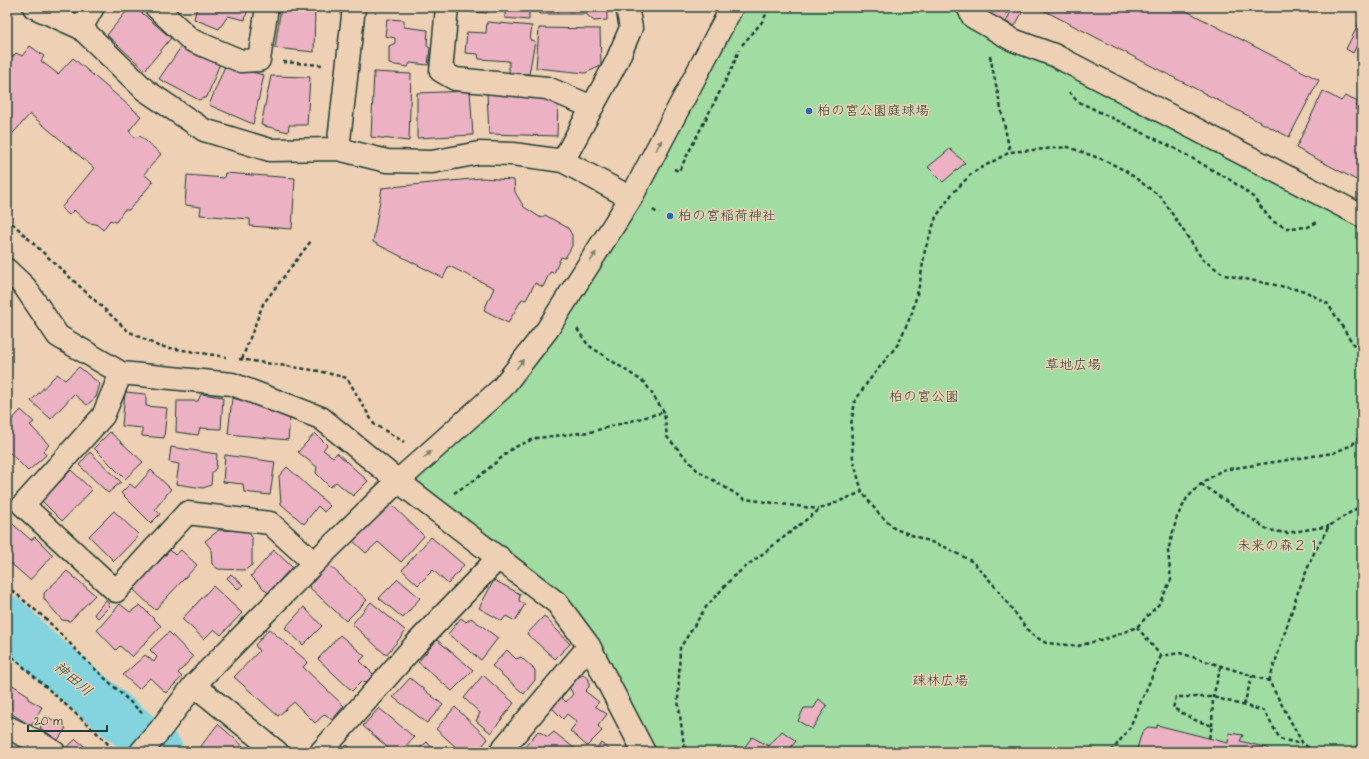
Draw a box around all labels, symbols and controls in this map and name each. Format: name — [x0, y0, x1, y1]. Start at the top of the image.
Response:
place label: 柏の宮公園庭球場 — [817, 101, 929, 121]
marker: 柏の宮公園庭球場 — [804, 106, 814, 116]
one-way arrow — [656, 139, 662, 151]
place label: 柏の宮稲荷神社 — [678, 206, 776, 226]
marker: 柏の宮稲荷神社 — [665, 211, 675, 221]
one-way arrow — [589, 252, 597, 262]
park label: 草地広場 — [1045, 355, 1101, 375]
one-way arrow — [516, 359, 524, 370]
park label: 柏の宮公園 — [889, 387, 959, 407]
one-way arrow — [422, 450, 432, 459]
park label: 未来の森２１ — [1237, 536, 1321, 556]
water label: 神田川 — [49, 656, 97, 702]
park label: 疎林広場 — [912, 671, 968, 691]
scale bar — [28, 707, 107, 733]
text: 20 m — [34, 713, 63, 730]

